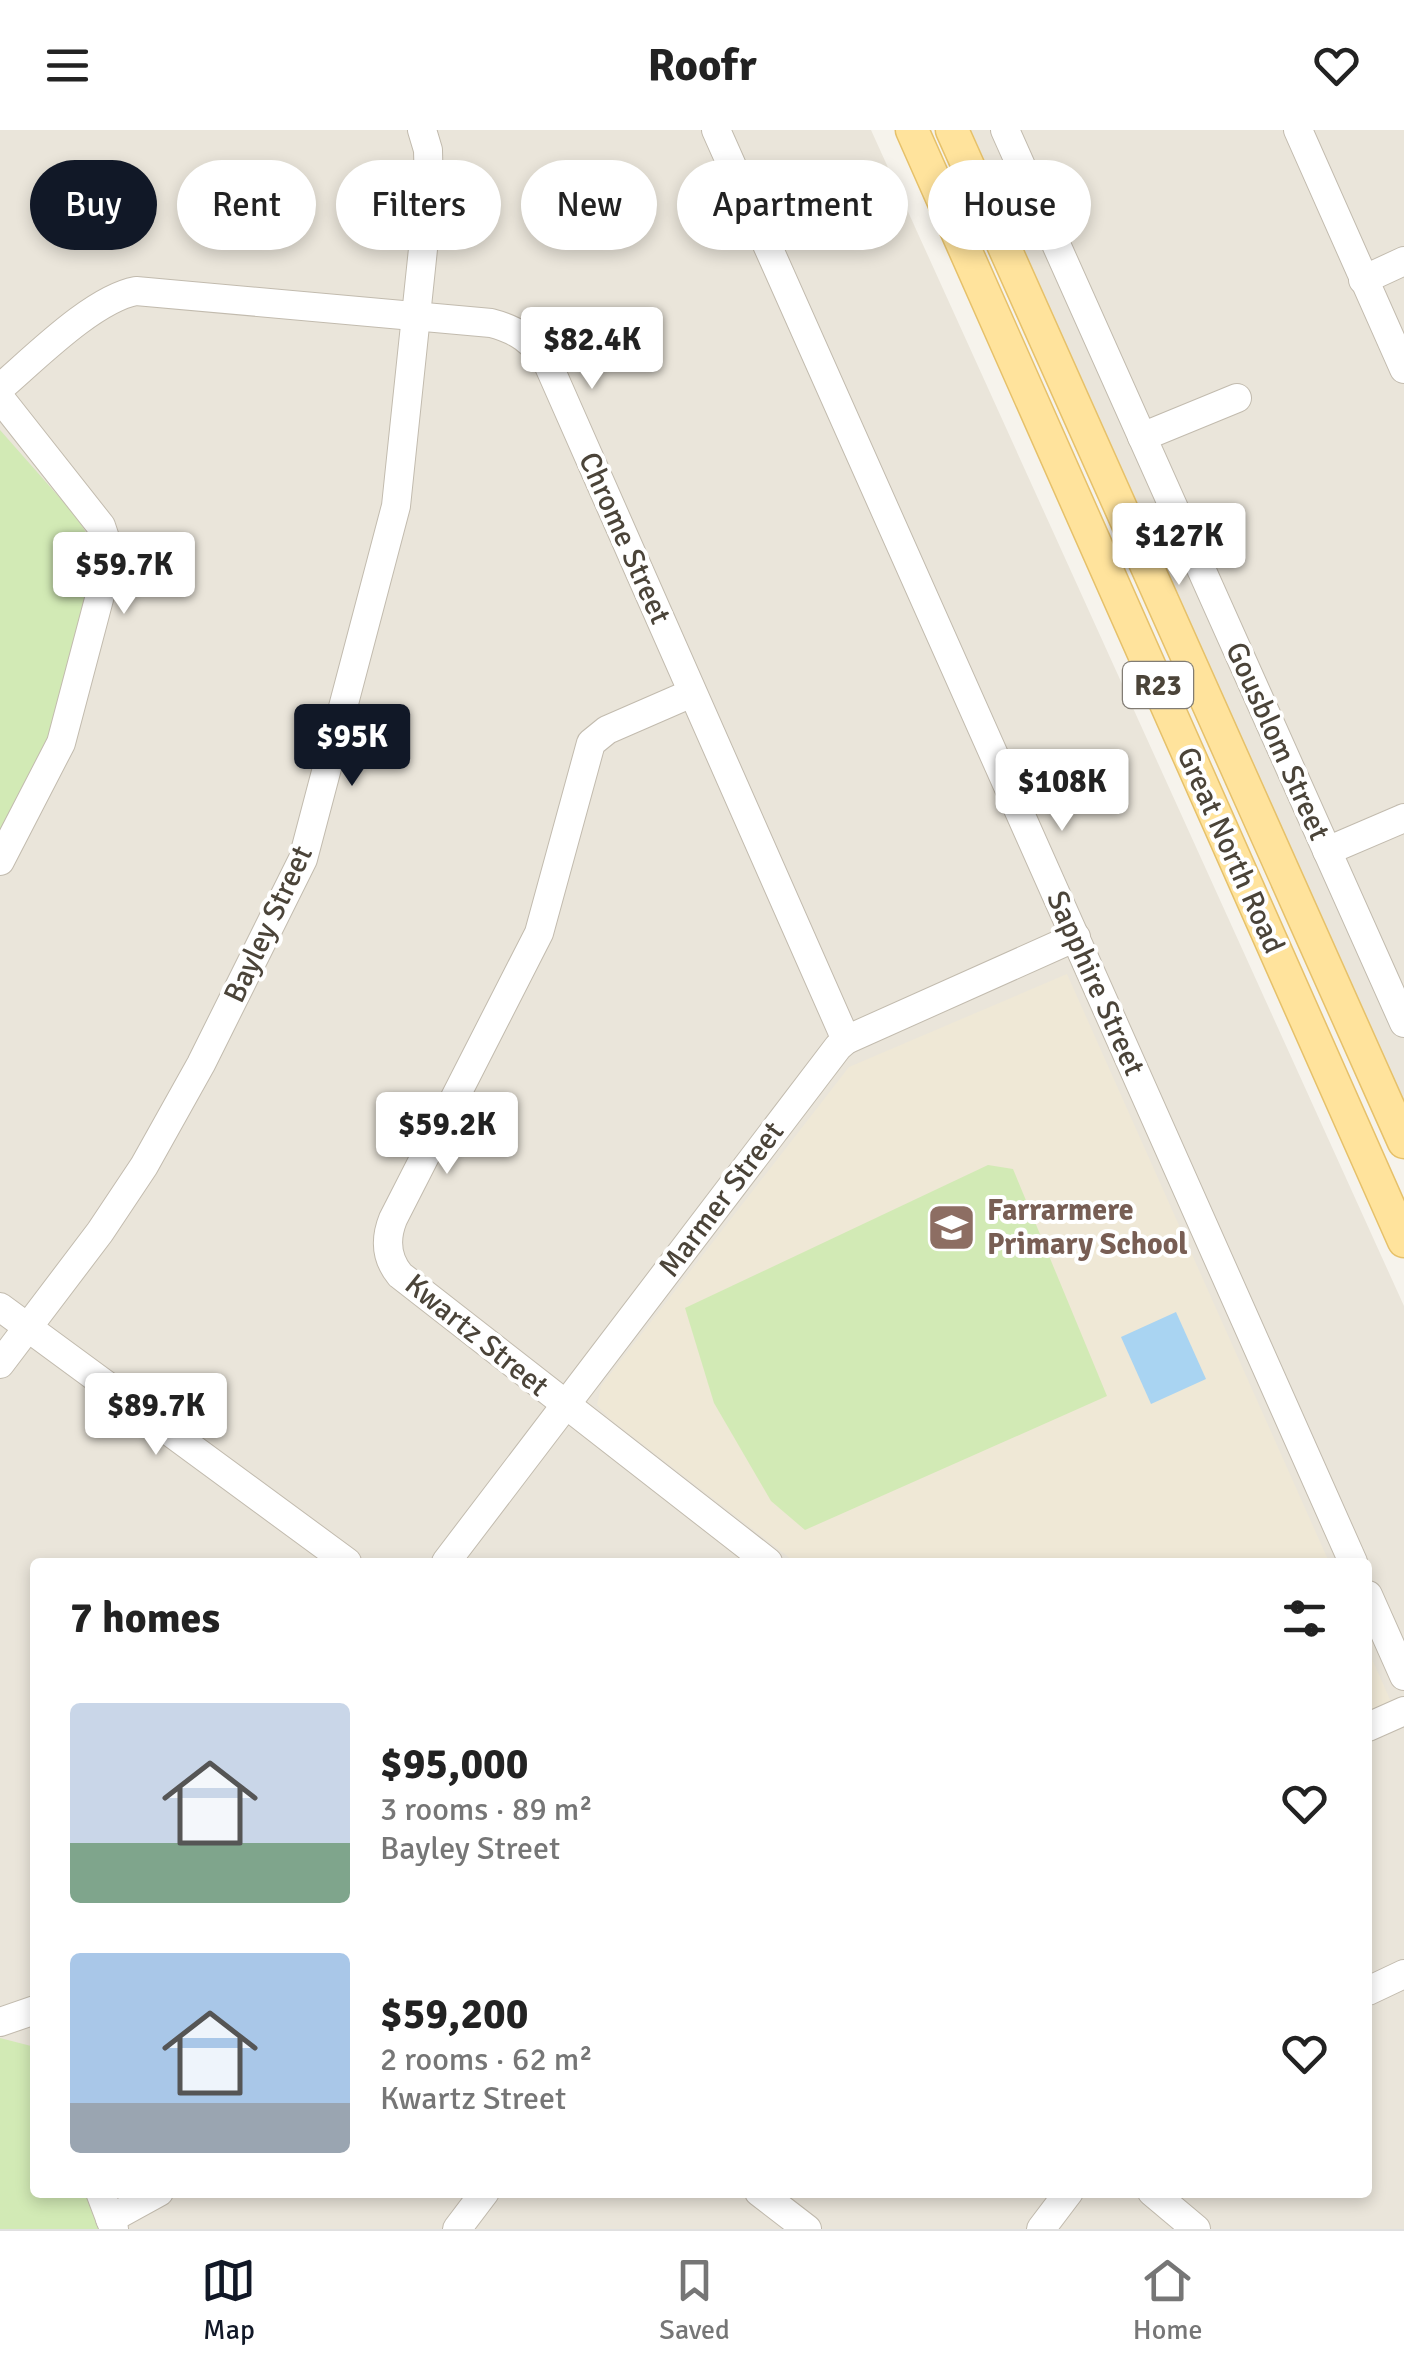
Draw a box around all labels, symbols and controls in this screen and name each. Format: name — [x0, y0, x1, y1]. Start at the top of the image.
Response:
icon: menu — [40, 38, 95, 93]
text: Roofr — [647, 38, 757, 93]
icon: heart — [1309, 38, 1364, 93]
chip: Buy — [30, 160, 157, 250]
chip: Rent — [177, 160, 316, 250]
chip: Filters — [336, 160, 501, 250]
chip: New — [521, 160, 657, 250]
chip: Apartment — [677, 160, 908, 250]
chip: House — [928, 160, 1091, 250]
pin: $82.4K — [511, 307, 673, 392]
text: $82.4K — [543, 320, 641, 359]
street label: Chrome Street — [570, 447, 679, 630]
pin: $127K — [1109, 503, 1249, 588]
text: $127K — [1135, 516, 1223, 555]
pin: $59.7K — [43, 532, 205, 617]
text: $59.7K — [75, 545, 173, 584]
street label: Gousblom Street — [1217, 636, 1338, 846]
road number: R23 — [1123, 662, 1193, 708]
pin: $95K — [293, 704, 411, 789]
text: $95K — [316, 717, 388, 756]
street label: Great North Road — [1168, 741, 1293, 959]
pin: $108K — [992, 749, 1132, 834]
text: $108K — [1018, 762, 1106, 801]
street label: Bayley Street — [216, 840, 321, 1009]
street label: Sapphire Street — [1038, 885, 1153, 1081]
pin: $59.2K — [366, 1092, 528, 1177]
text: $59.2K — [398, 1105, 496, 1144]
street label: Marmer Street — [651, 1114, 792, 1284]
place label: Farrarmere Primary School — [987, 1192, 1188, 1263]
school or university icon: Farrarmere Primary School — [926, 1201, 978, 1253]
street label: Kwartz Street — [397, 1266, 556, 1405]
pin: $89.7K — [75, 1373, 237, 1458]
text: $89.7K — [107, 1386, 205, 1425]
icon: filters — [1277, 1591, 1332, 1646]
text: 7 homes — [70, 1593, 220, 1644]
text: $95,000 — [380, 1739, 528, 1790]
icon: home — [150, 1743, 270, 1863]
icon: heart — [1277, 1776, 1332, 1831]
text: 3 rooms · 89 m² — [380, 1790, 593, 1829]
text: Bayley Street — [380, 1829, 560, 1868]
text: $59,200 — [380, 1989, 528, 2040]
icon: home — [150, 1993, 270, 2113]
icon: heart — [1277, 2026, 1332, 2081]
text: 2 rooms · 62 m² — [380, 2040, 593, 2079]
text: Kwartz Street — [380, 2079, 566, 2118]
tab: Map — [201, 2253, 256, 2347]
tab: Saved — [659, 2253, 730, 2347]
tab: Home — [1133, 2253, 1203, 2347]

